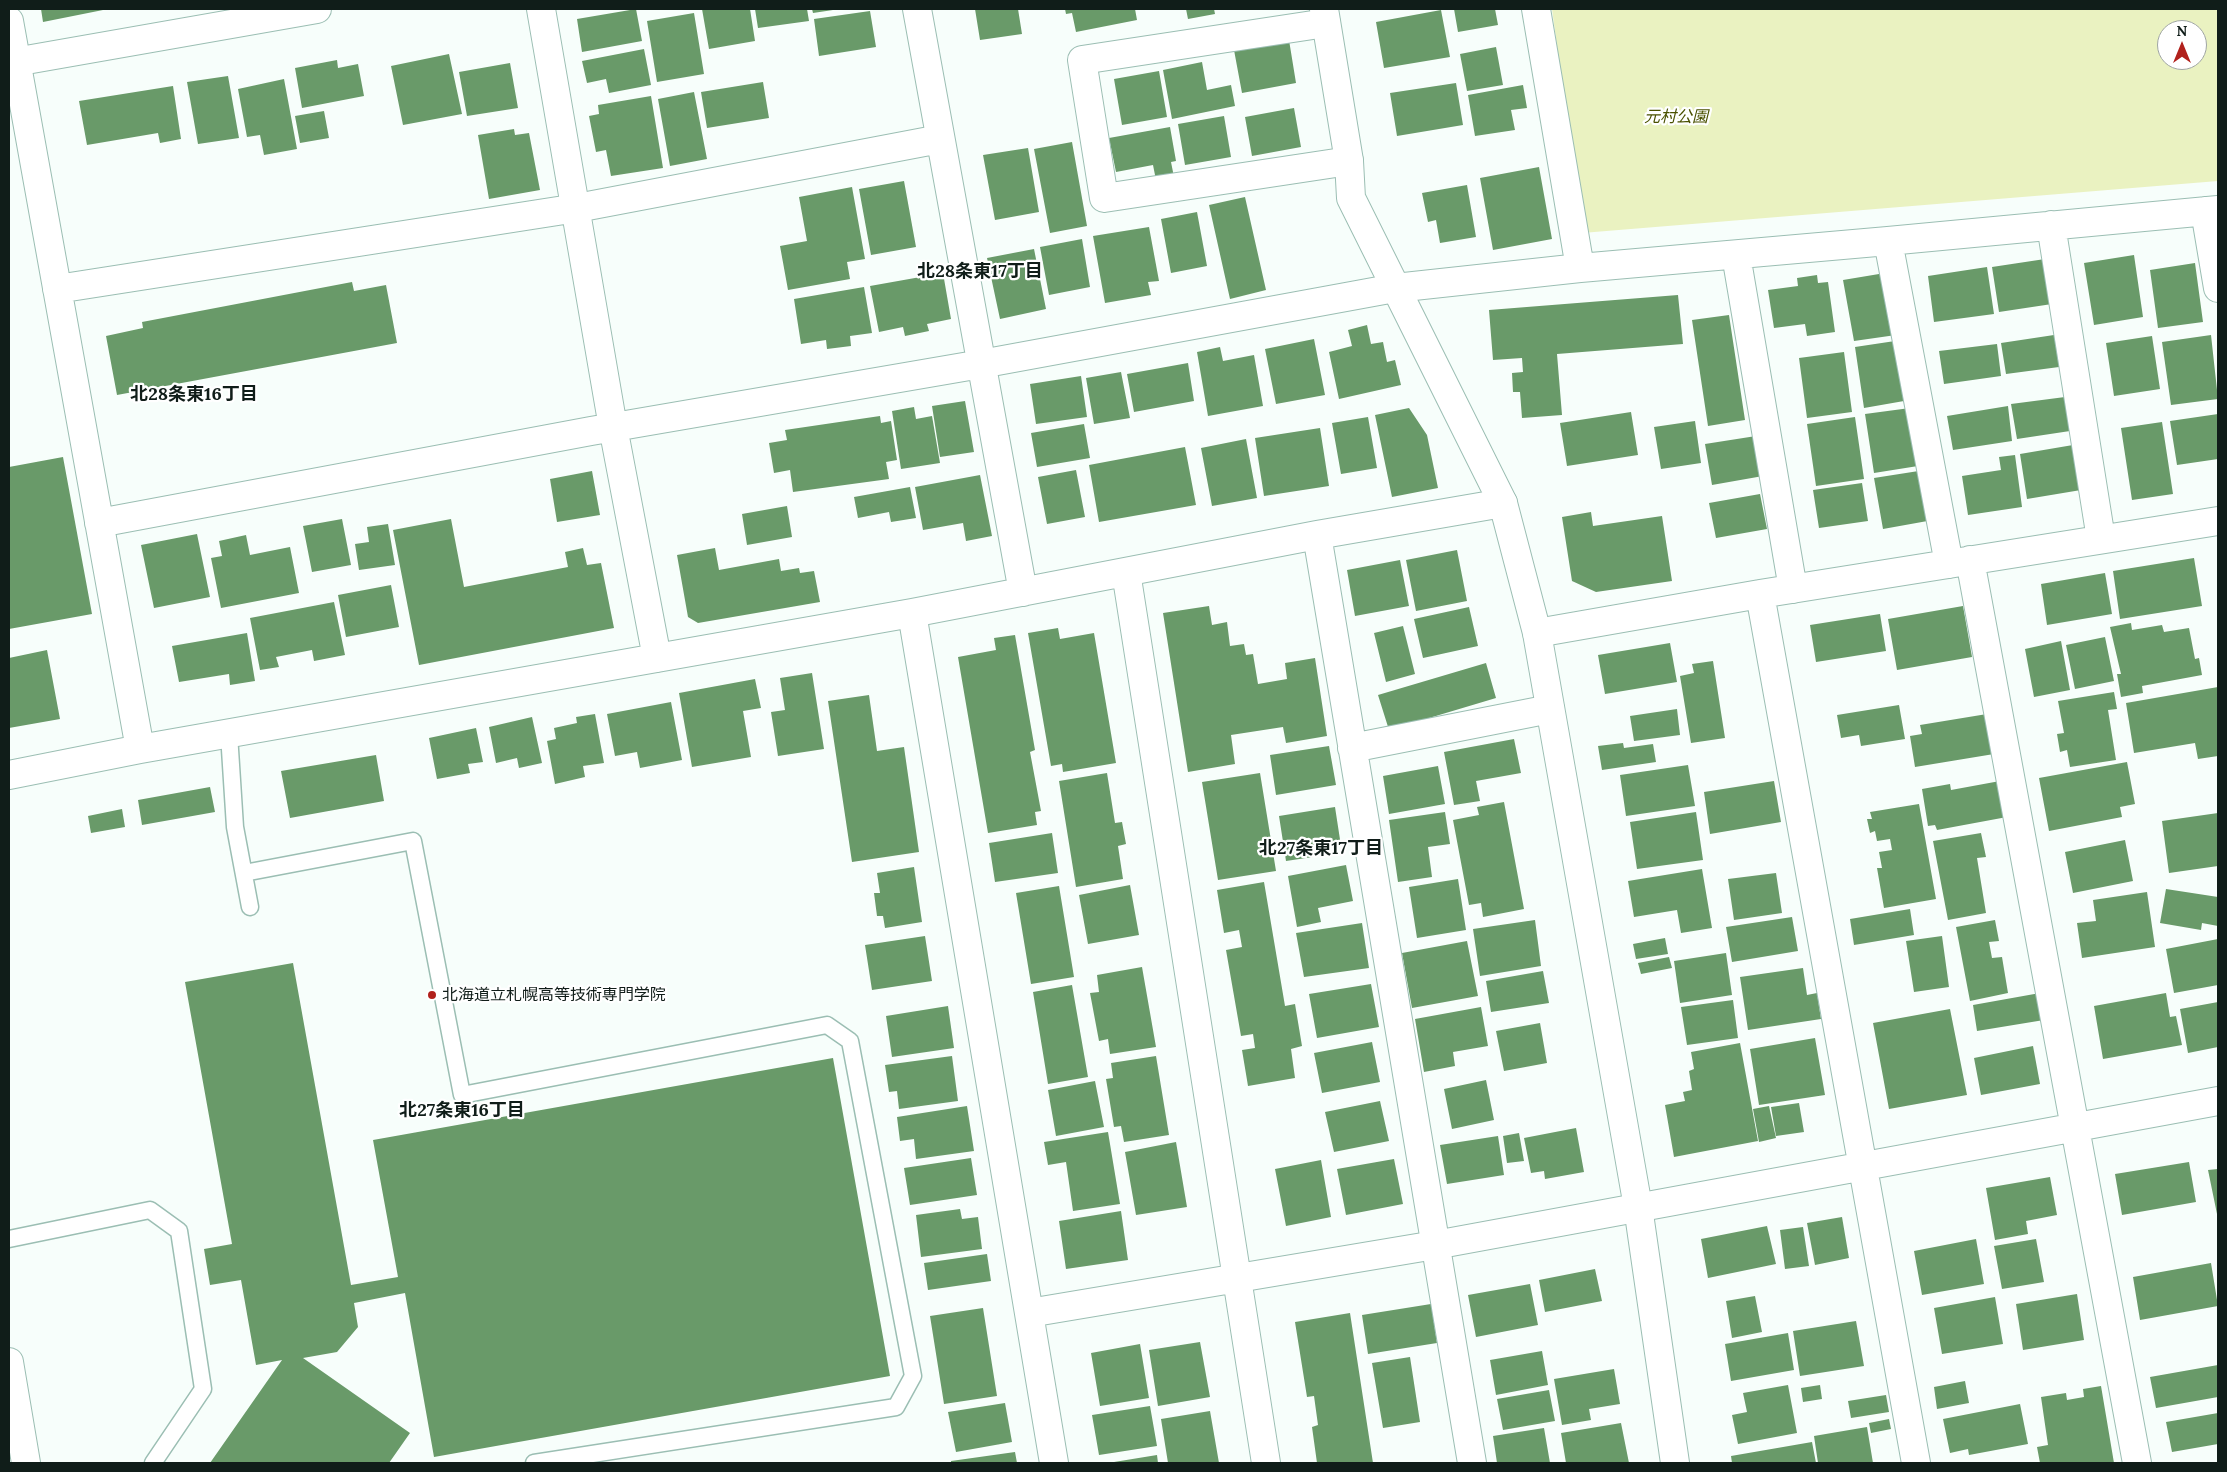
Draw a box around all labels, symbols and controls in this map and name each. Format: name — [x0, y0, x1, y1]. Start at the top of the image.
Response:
north arrow — [2157, 20, 2207, 70]
text: N — [2177, 22, 2187, 40]
park label: 元村公園 — [1644, 107, 1708, 127]
district label: 北28条東17丁目 — [917, 261, 1043, 283]
district label: 北28条東16丁目 — [130, 384, 258, 406]
district label: 北27条東17丁目 — [1259, 838, 1383, 860]
place label: 北海道立札幌高等技術専門学院 — [442, 985, 666, 1005]
marker: 北海道立札幌高等技術専門学院 — [426, 989, 438, 1001]
district label: 北27条東16丁目 — [399, 1100, 525, 1122]

